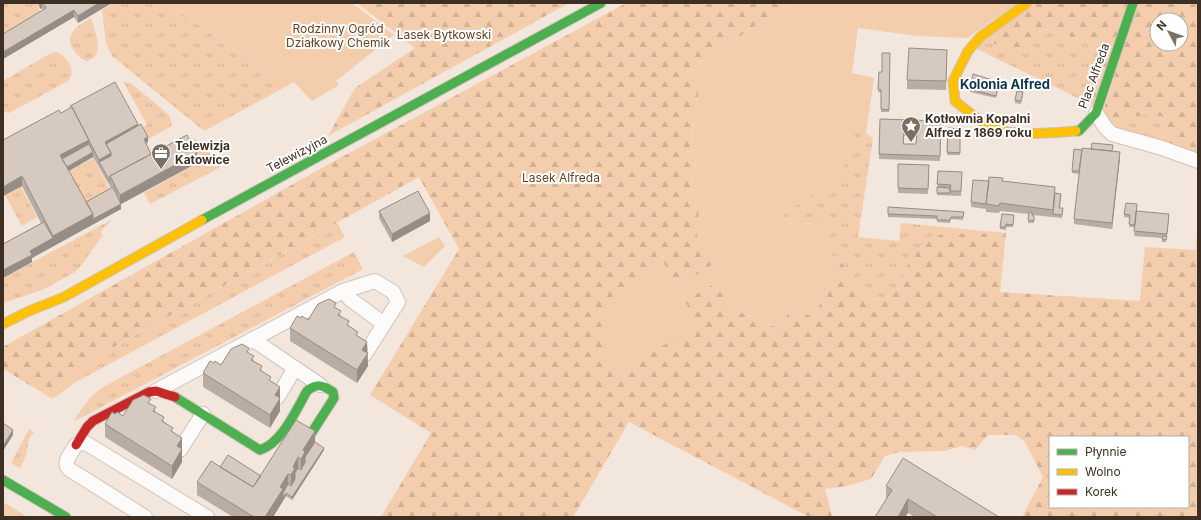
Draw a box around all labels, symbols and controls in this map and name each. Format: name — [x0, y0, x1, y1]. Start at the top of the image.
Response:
north arrow — [1149, 12, 1189, 52]
text: N — [1153, 18, 1169, 33]
park label: Rodzinny Ogród Działkowy Chemik — [286, 21, 390, 50]
park label: Lasek Bytkowski — [397, 27, 491, 42]
street label: Plac Alfreda — [1075, 41, 1112, 111]
district label: Kolonia Alfred — [960, 76, 1050, 92]
place label: Kotłownia Kopalni Alfred z 1869 roku — [925, 111, 1032, 140]
place icon: Kotłownia Kopalni Alfred z 1869 roku — [900, 115, 922, 143]
street label: Telewizyjna — [264, 131, 330, 176]
place label: Telewizja Katowice — [175, 138, 230, 167]
office icon: Telewizja Katowice — [150, 142, 172, 170]
park label: Lasek Alfreda — [522, 170, 600, 185]
legend — [1049, 436, 1189, 508]
text: Płynnie — [1085, 444, 1126, 459]
text: Wolno — [1085, 464, 1121, 479]
text: Korek — [1085, 484, 1118, 499]

